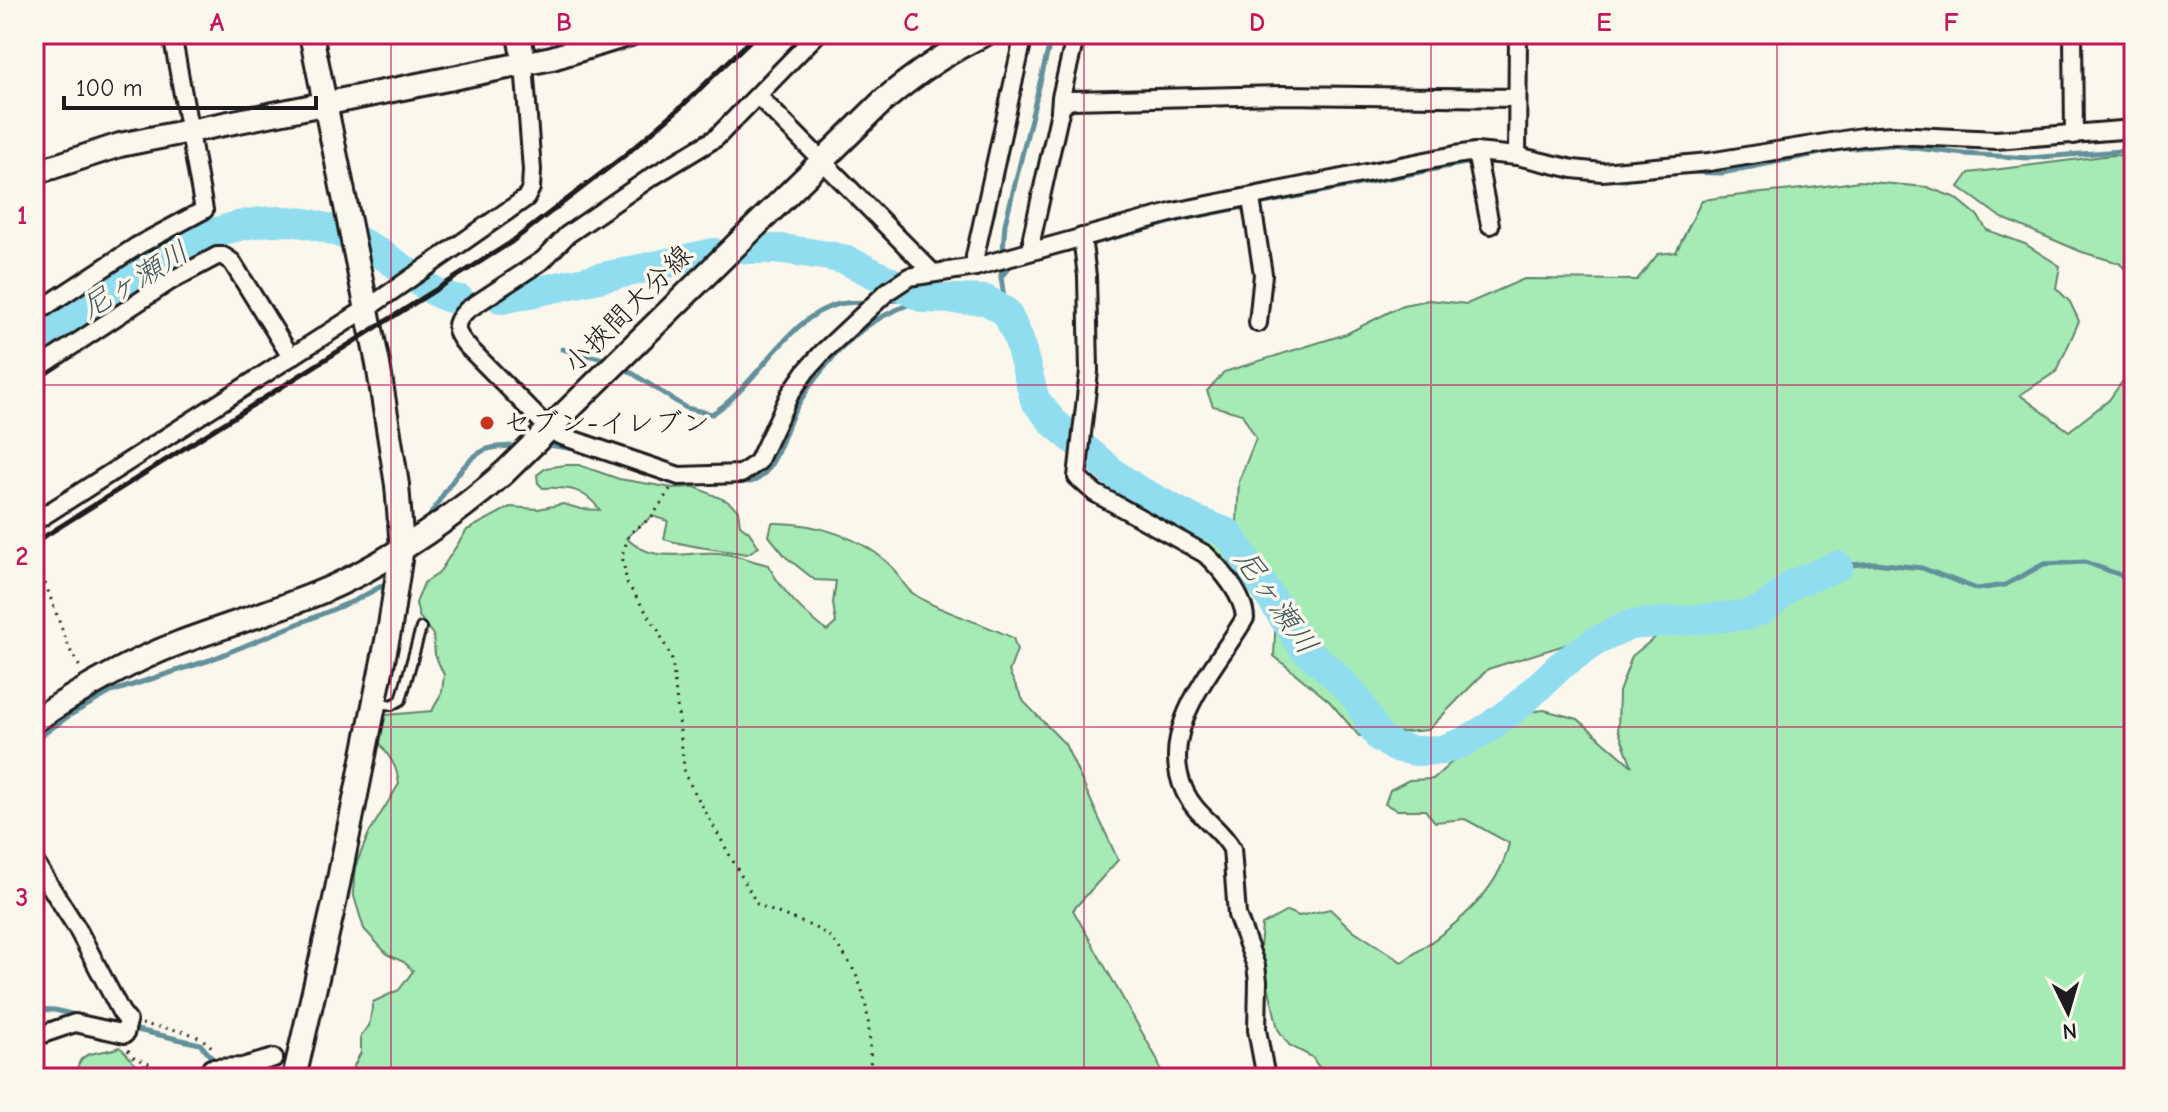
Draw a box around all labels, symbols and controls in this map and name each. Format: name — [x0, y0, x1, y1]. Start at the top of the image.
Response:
text: A — [210, 8, 225, 38]
text: B — [556, 8, 572, 38]
text: C — [903, 8, 919, 38]
text: D — [1249, 8, 1265, 38]
text: E — [1596, 8, 1612, 38]
text: F — [1943, 8, 1959, 38]
scale bar — [64, 60, 316, 110]
text: 100 m — [76, 74, 143, 102]
text: 1 — [17, 201, 27, 231]
water label: 尼ヶ瀬川 — [75, 234, 195, 326]
street label: 小挾間大分線 — [557, 238, 699, 380]
place label: セブン-イレブン — [503, 407, 710, 439]
marker: セブン-イレブン — [478, 414, 496, 432]
text: 2 — [16, 542, 28, 572]
water label: 尼ヶ瀬川 — [1227, 543, 1325, 661]
text: 3 — [16, 883, 28, 913]
north arrow — [2028, 972, 2108, 1052]
text: N — [2061, 1017, 2078, 1045]

